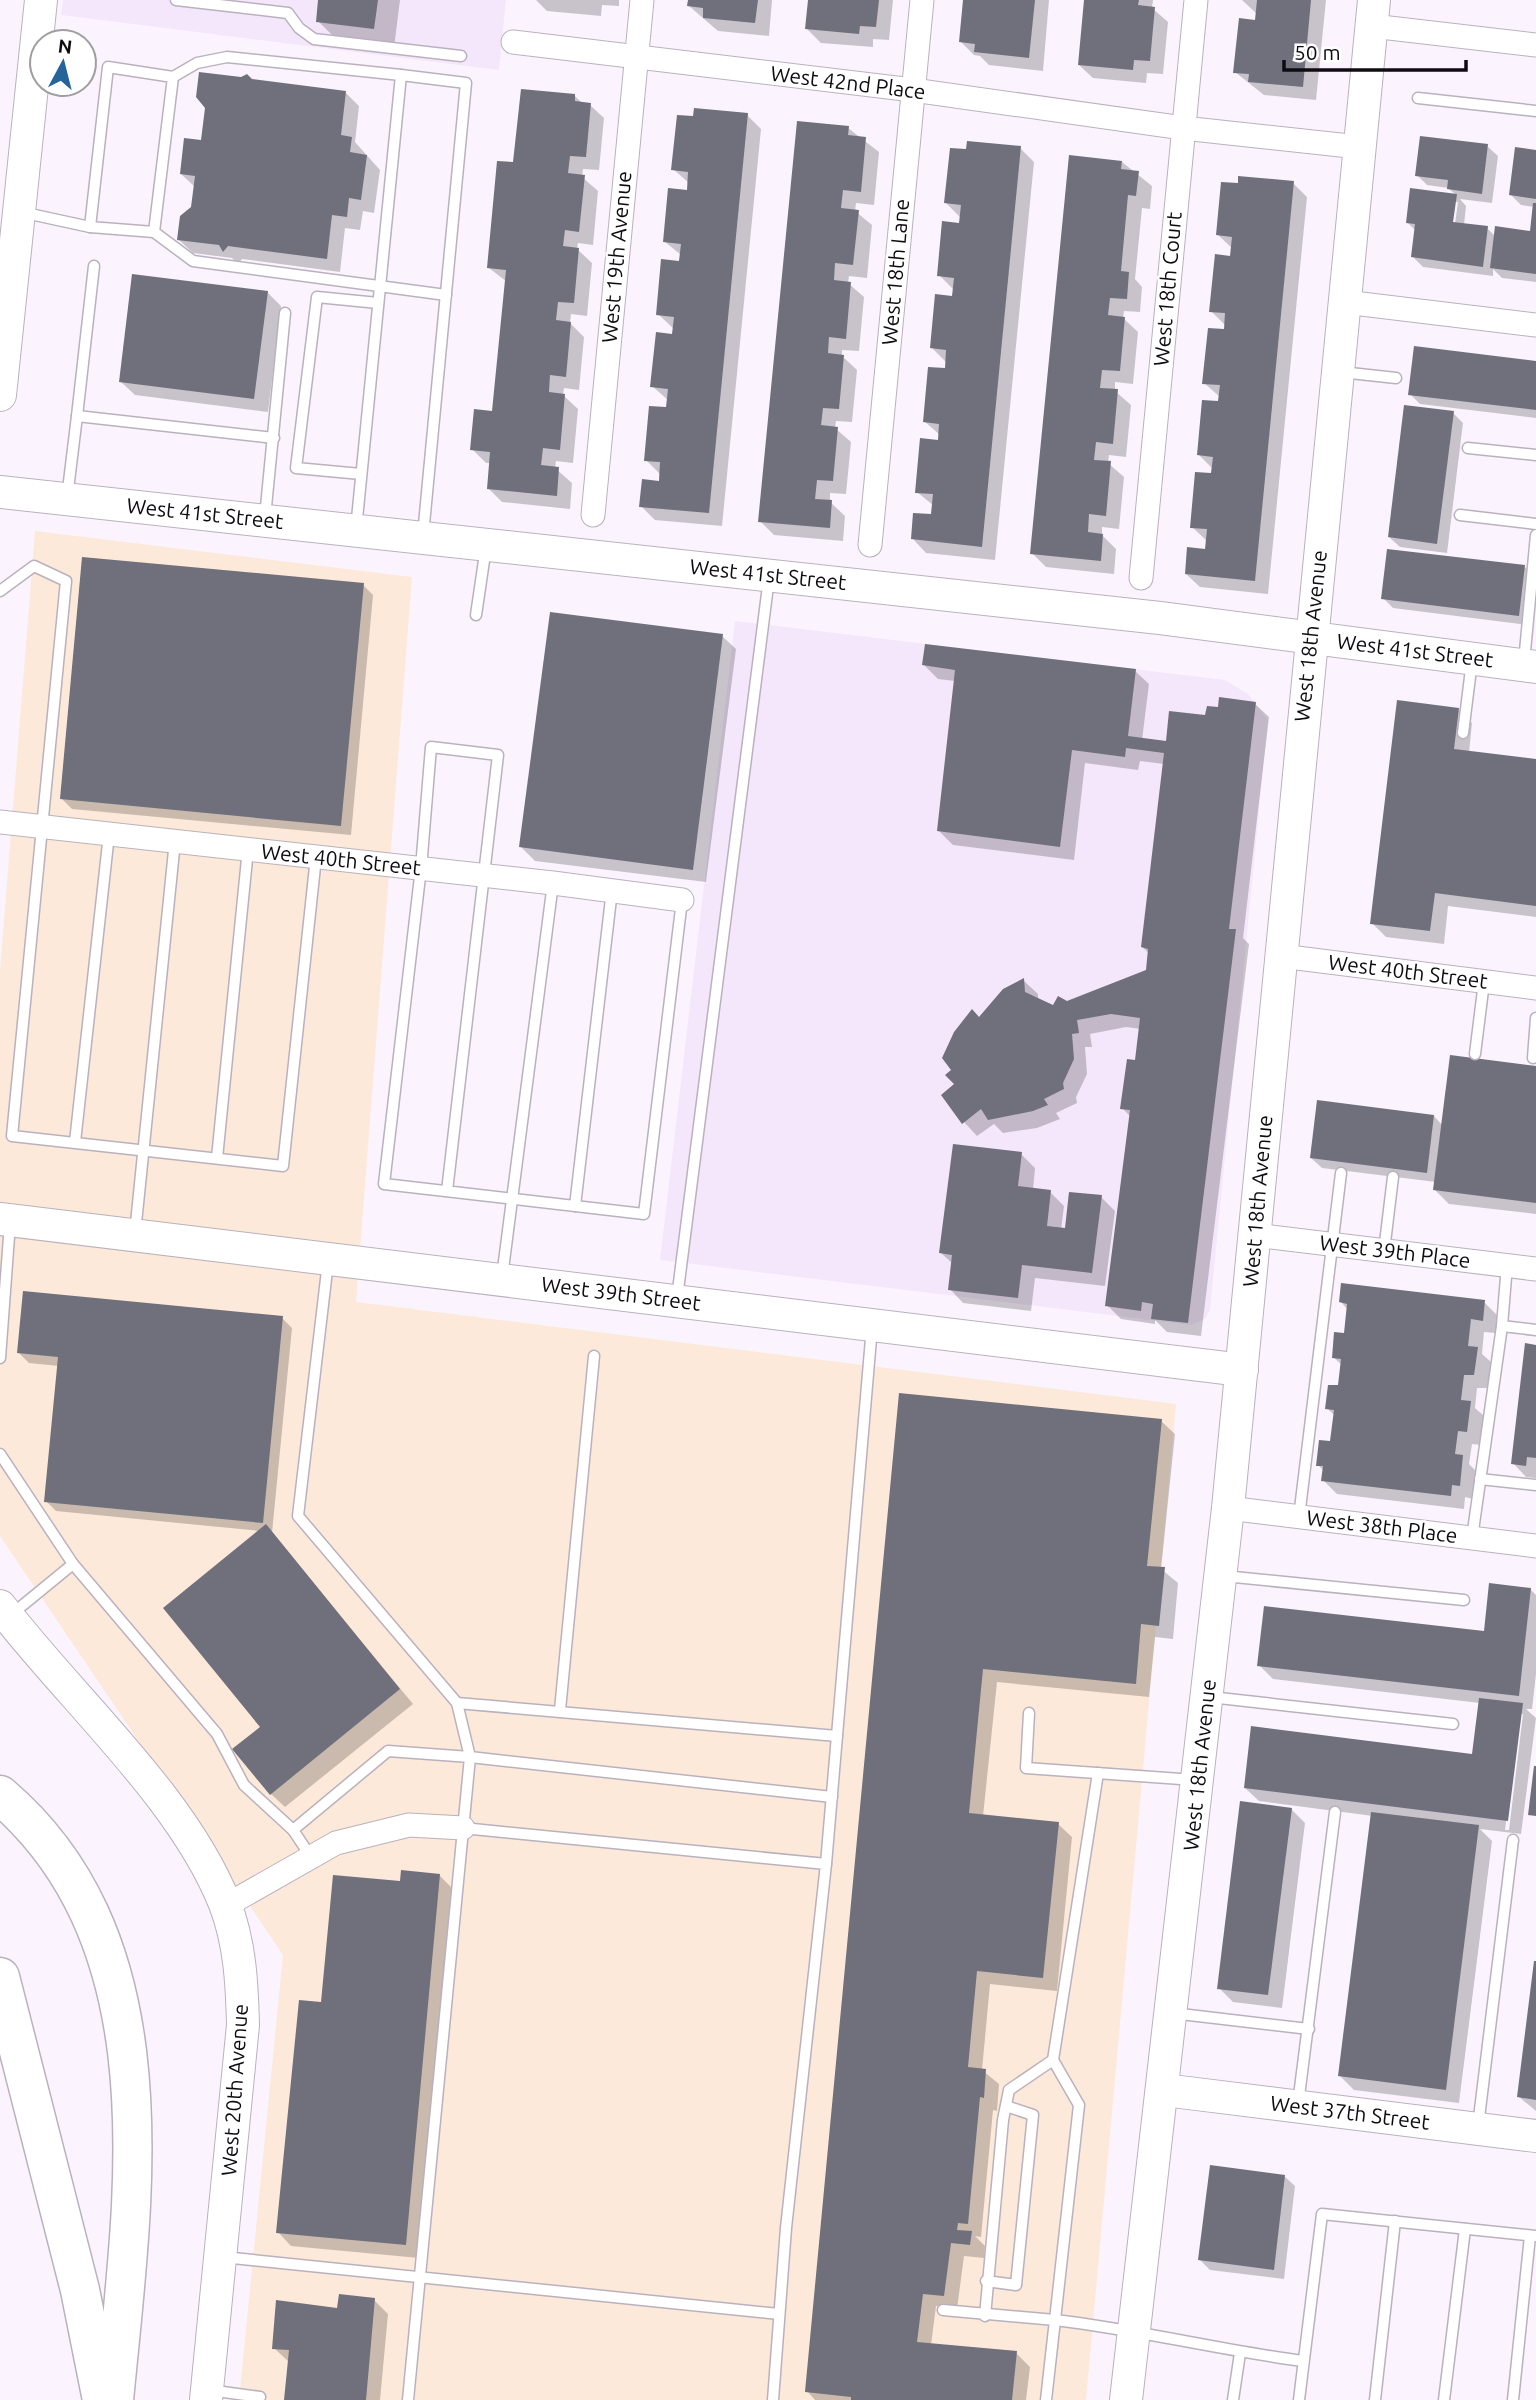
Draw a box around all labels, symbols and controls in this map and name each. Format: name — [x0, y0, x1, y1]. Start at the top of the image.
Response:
north arrow — [28, 28, 98, 98]
scale bar — [1284, 28, 1466, 72]
text: N — [57, 34, 73, 58]
text: 50 m — [1294, 40, 1341, 64]
street label: West 42nd Place — [769, 61, 927, 103]
street label: West 19th Avenue — [597, 170, 635, 344]
street label: West 18th Lane — [877, 198, 913, 346]
street label: West 18th Court — [1148, 211, 1186, 367]
street label: West 41st Street — [126, 493, 285, 533]
street label: West 18th Avenue — [1289, 549, 1331, 723]
street label: West 41st Street — [689, 554, 848, 594]
street label: West 41st Street — [1336, 629, 1495, 672]
street label: West 40th Street — [260, 839, 422, 879]
street label: West 40th Street — [1327, 949, 1489, 993]
street label: West 18th Avenue — [1238, 1114, 1276, 1288]
street label: West 39th Place — [1318, 1230, 1472, 1272]
street label: West 39th Street — [540, 1271, 702, 1315]
street label: West 38th Place — [1305, 1505, 1459, 1547]
street label: West 18th Avenue — [1178, 1678, 1220, 1852]
street label: West 20th Avenue — [216, 2003, 252, 2177]
street label: West 37th Street — [1269, 2090, 1431, 2134]

